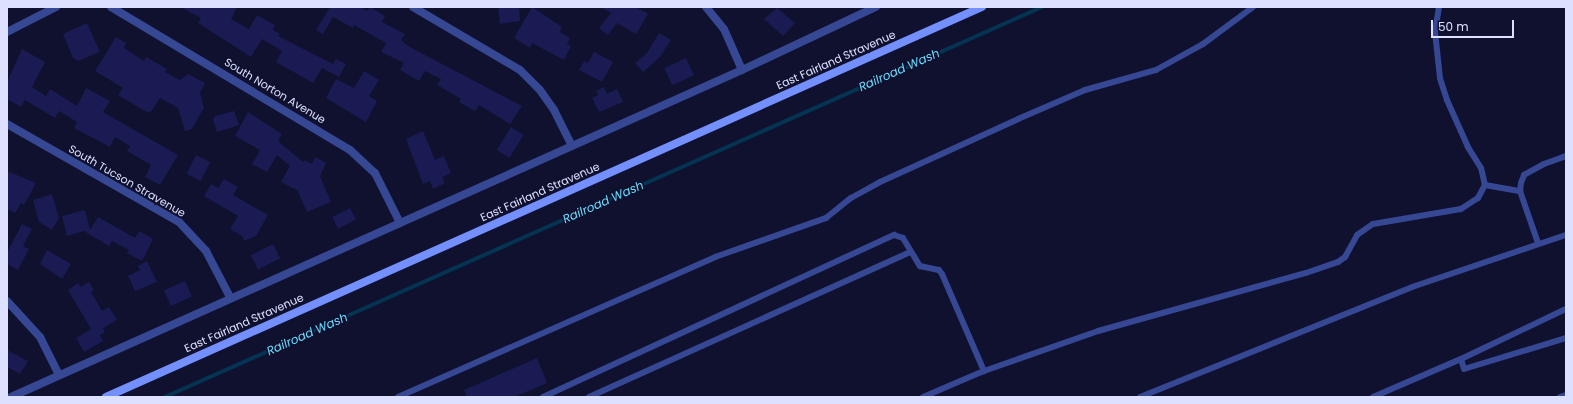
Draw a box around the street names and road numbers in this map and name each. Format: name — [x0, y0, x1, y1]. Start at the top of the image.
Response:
street label: East Fairland Stravenue — [774, 28, 898, 92]
street label: South Norton Avenue — [222, 56, 328, 126]
street label: South Tucson Stravenue — [66, 142, 188, 220]
street label: East Fairland Stravenue — [478, 160, 602, 224]
street label: East Fairland Stravenue — [182, 291, 306, 355]

